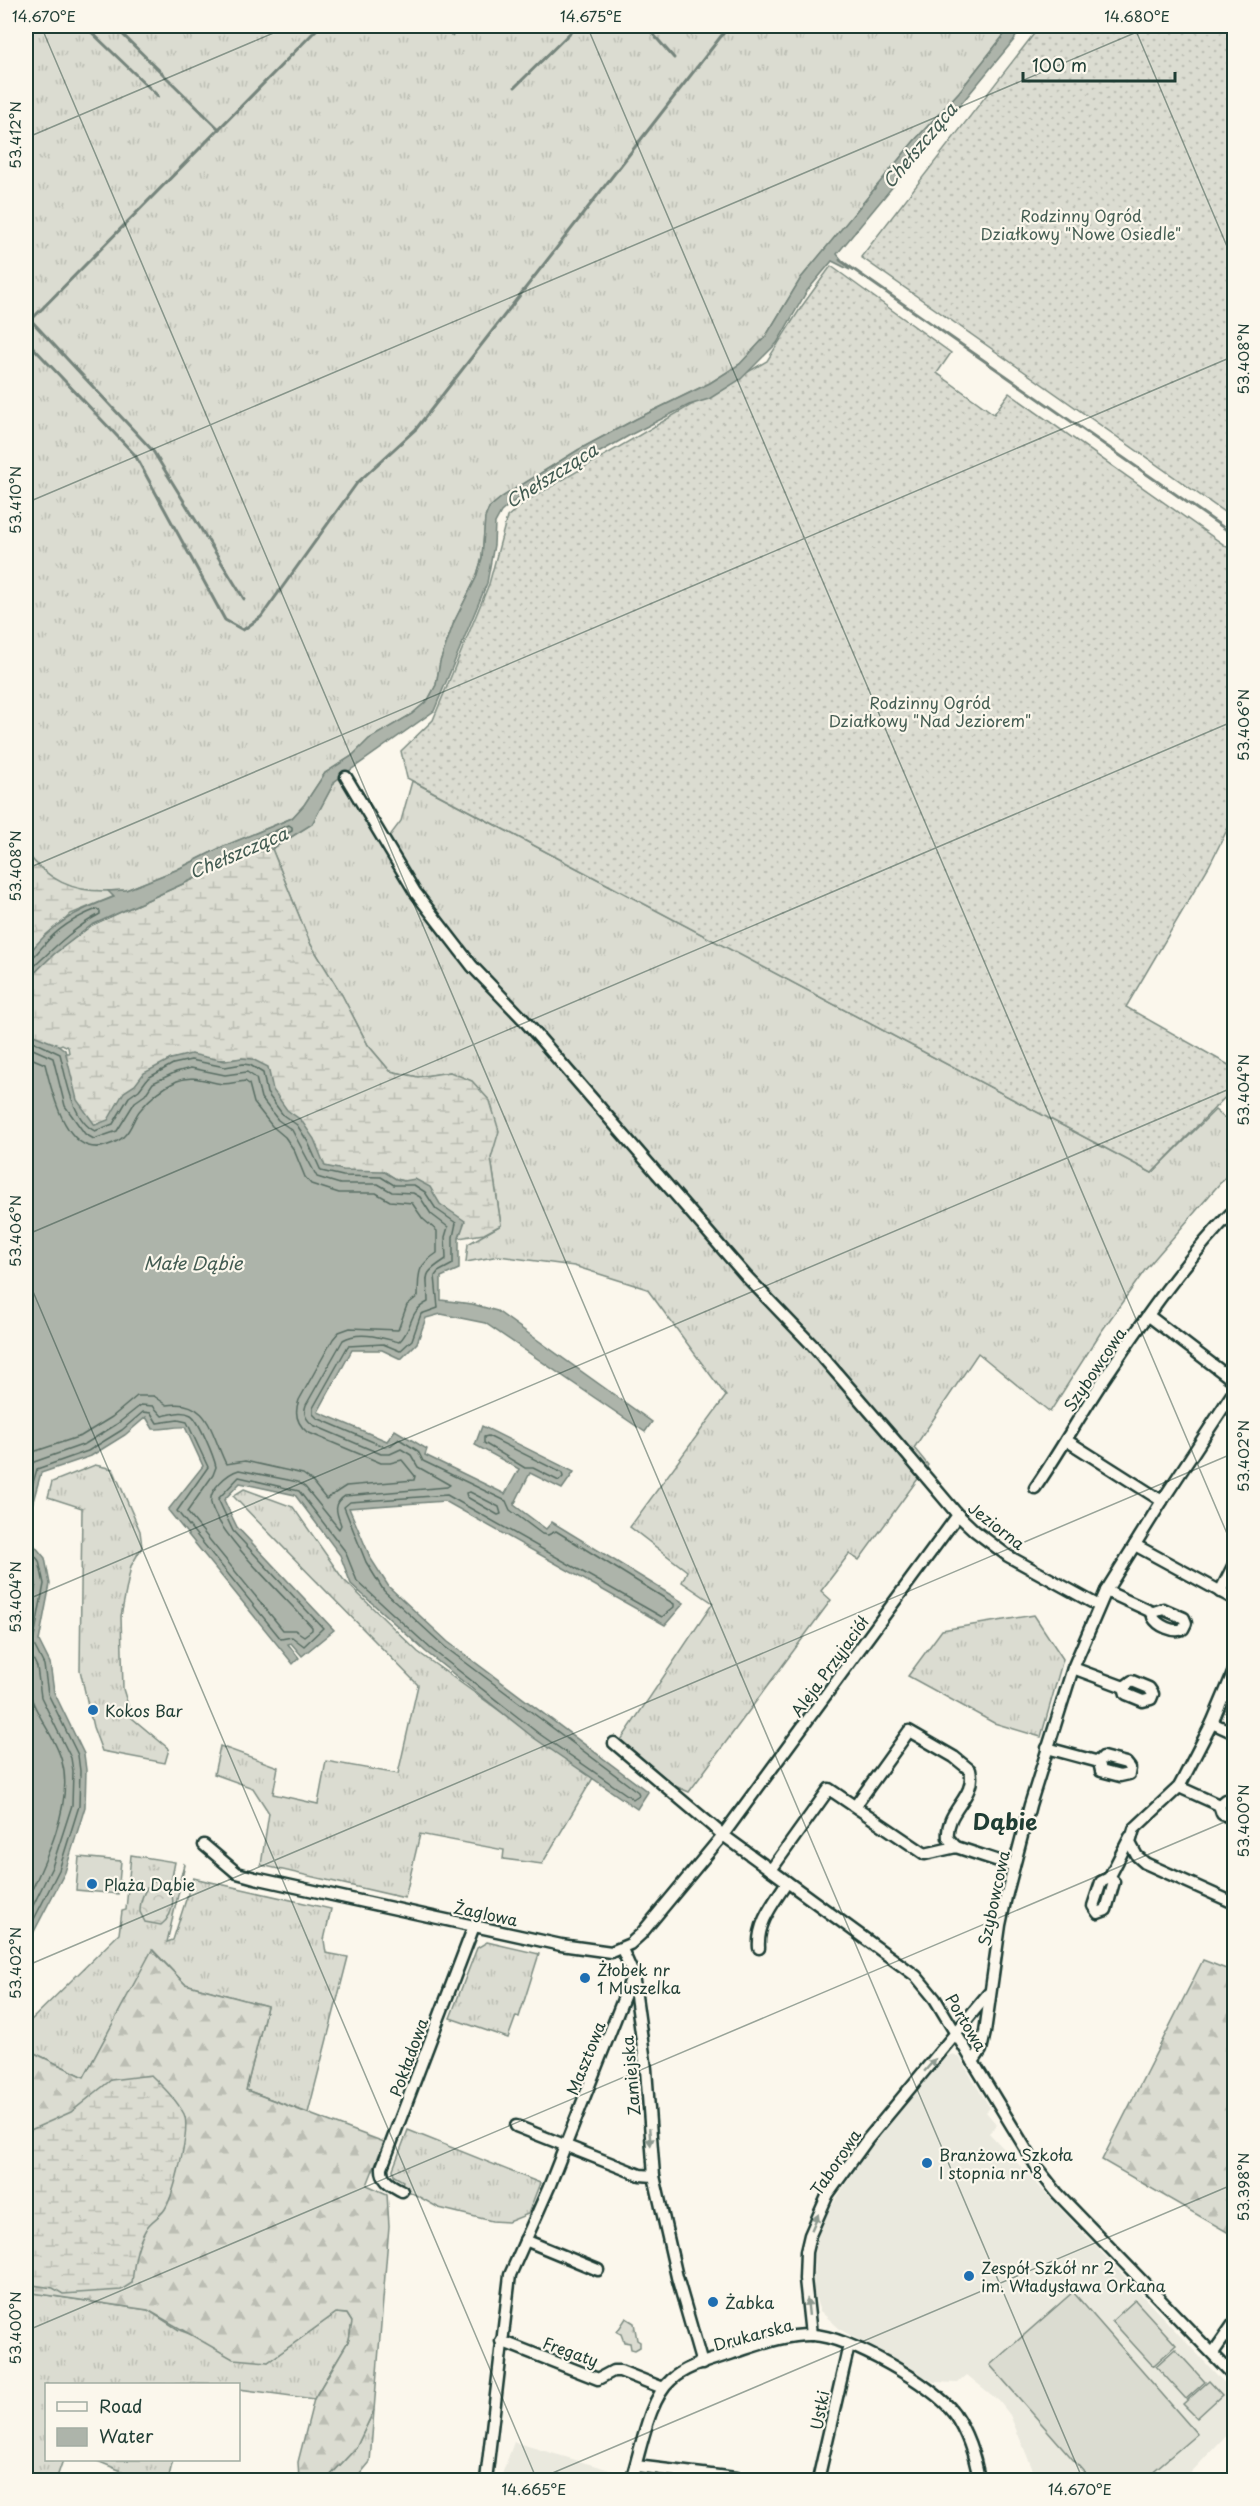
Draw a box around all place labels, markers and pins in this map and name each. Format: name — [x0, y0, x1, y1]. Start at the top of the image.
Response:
place label: Kokos Bar — [105, 1698, 184, 1722]
marker: Kokos Bar — [86, 1703, 100, 1717]
place label: Plaża Dąbie — [104, 1872, 196, 1896]
marker: Plaża Dąbie — [85, 1877, 99, 1891]
place label: Żłobek nr 1 Muszelka — [597, 1957, 680, 1999]
marker: Żłobek nr 1 Muszelka — [578, 1971, 592, 1985]
place label: Branżowa Szkoła I stopnia nr 8 — [939, 2142, 1073, 2184]
marker: Branżowa Szkoła I stopnia nr 8 — [920, 2156, 934, 2170]
place label: Zespół Szkół nr 2 im. Władysława Orkana — [981, 2255, 1166, 2297]
marker: Zespół Szkół nr 2 im. Władysława Orkana — [962, 2269, 976, 2283]
place label: Żabka — [725, 2290, 774, 2314]
marker: Żabka — [706, 2295, 720, 2309]

